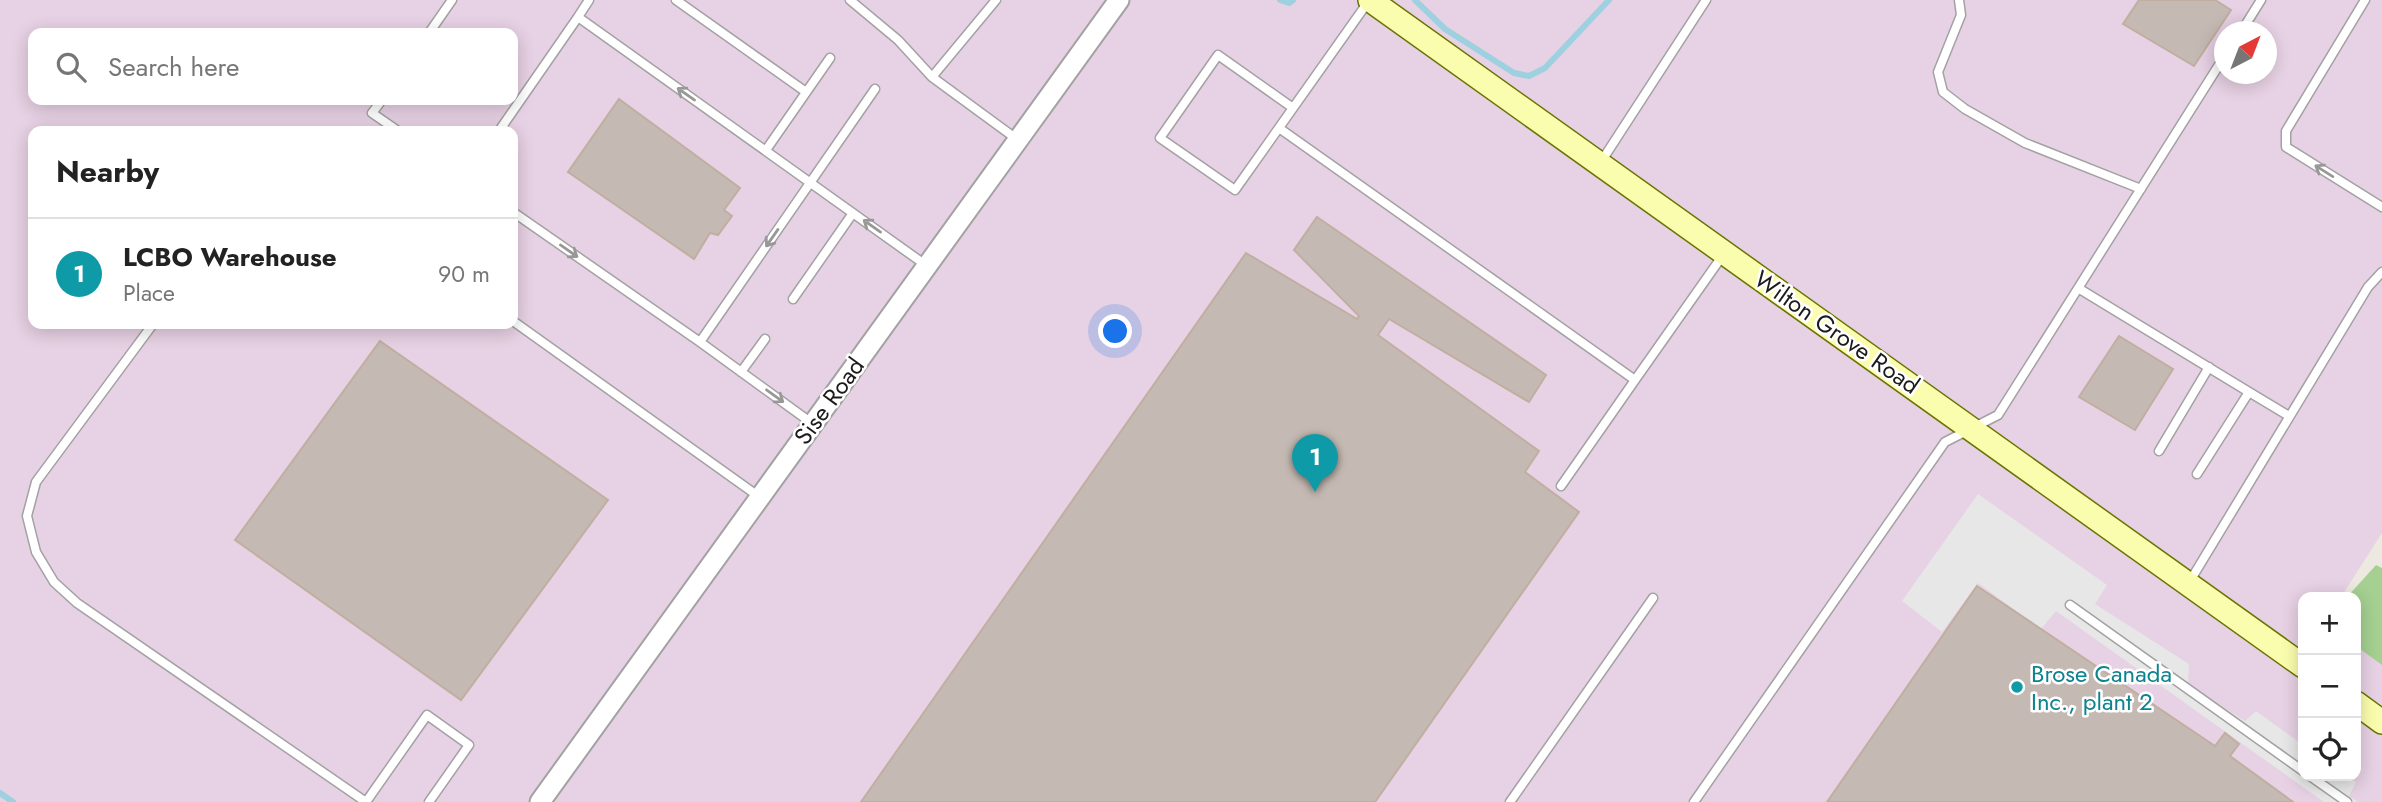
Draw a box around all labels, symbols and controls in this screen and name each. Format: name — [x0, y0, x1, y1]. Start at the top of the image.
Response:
north arrow — [2214, 21, 2277, 84]
search box — [28, 28, 518, 105]
icon: search — [52, 48, 90, 86]
text: Search here — [108, 48, 240, 86]
one-way arrow — [677, 87, 696, 101]
text: Nearby — [56, 150, 159, 193]
one-way arrow — [2315, 163, 2334, 178]
one-way arrow — [863, 219, 882, 233]
one-way arrow — [765, 228, 779, 248]
text: LCBO Warehouse — [123, 238, 337, 276]
one-way arrow — [559, 244, 578, 258]
text: 1 — [73, 257, 85, 291]
text: 90 m — [438, 257, 490, 291]
street label: Wilton Grove Road — [1747, 262, 1927, 402]
text: Place — [123, 276, 175, 310]
your location — [1098, 314, 1132, 348]
street label: Sise Road — [785, 350, 873, 452]
one-way arrow — [765, 389, 784, 403]
pin: 1 — [1292, 434, 1338, 492]
map controls — [2298, 592, 2361, 781]
button: + — [2298, 592, 2361, 655]
button: − — [2298, 655, 2361, 718]
place label: Brose Canada Inc., plant 2 — [2031, 656, 2172, 719]
marker: Brose Canada Inc., plant 2 — [2009, 679, 2025, 695]
button: locate — [2298, 718, 2361, 781]

